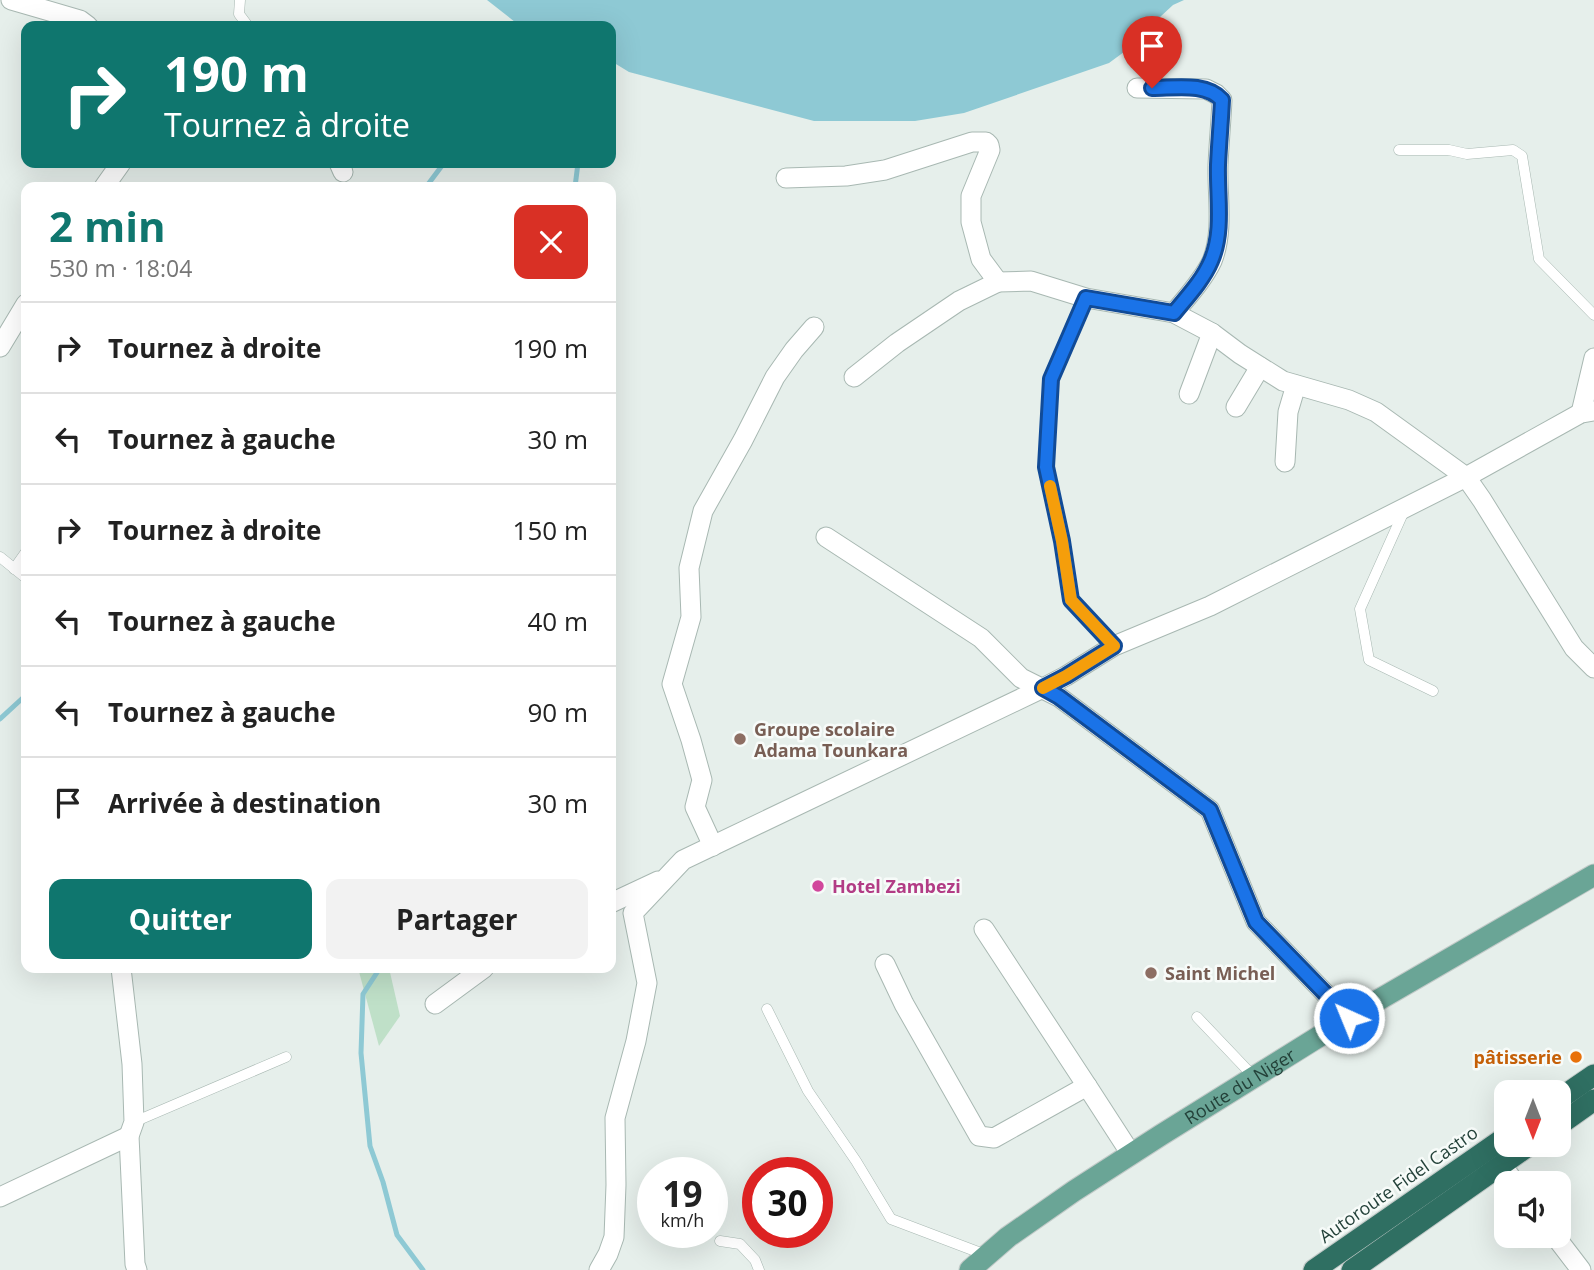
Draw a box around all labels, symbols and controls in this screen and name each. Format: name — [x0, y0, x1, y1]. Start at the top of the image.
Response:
pin — [1122, 16, 1182, 88]
icon: arrive — [1133, 27, 1171, 65]
text: 190 m — [164, 40, 309, 106]
icon: right — [49, 49, 140, 140]
text: Tournez à droite — [164, 103, 410, 146]
text: 2 min — [49, 197, 166, 254]
button: close — [514, 205, 588, 279]
text: 530 m · 18:04 — [49, 252, 192, 284]
icon: right — [49, 329, 87, 367]
text: Tournez à droite — [108, 330, 321, 366]
text: 190 m — [513, 330, 588, 366]
icon: left — [49, 420, 87, 458]
text: Tournez à gauche — [108, 421, 336, 457]
text: 30 m — [527, 421, 588, 457]
icon: right — [49, 511, 87, 549]
text: Tournez à droite — [108, 512, 321, 548]
text: 150 m — [513, 512, 588, 548]
icon: left — [49, 602, 87, 640]
text: Tournez à gauche — [108, 603, 336, 639]
text: 40 m — [527, 603, 588, 639]
icon: left — [49, 693, 87, 731]
text: Tournez à gauche — [108, 694, 336, 730]
text: 90 m — [527, 694, 588, 730]
place label: Groupe scolaire Adama Tounkara — [754, 717, 908, 762]
marker: Groupe scolaire Adama Tounkara — [732, 731, 748, 747]
icon: arrive — [49, 784, 87, 822]
text: Arrivée à destination — [108, 785, 381, 821]
text: 30 m — [527, 785, 588, 821]
place label: Hotel Zambezi — [832, 874, 961, 898]
marker: Hotel Zambezi — [810, 878, 826, 894]
button: Quitter — [49, 879, 312, 959]
button: Partager — [326, 879, 588, 959]
place label: Saint Michel — [1165, 961, 1275, 985]
marker: Saint Michel — [1143, 965, 1159, 981]
position arrow — [1312, 981, 1386, 1055]
street label: Route du Niger — [1180, 1042, 1300, 1130]
place label: pâtisserie — [1474, 1045, 1562, 1069]
marker: pâtisserie — [1568, 1049, 1584, 1065]
north arrow — [1494, 1080, 1572, 1157]
map controls — [1494, 1080, 1571, 1248]
street label: Autoroute Fidel Castro — [1314, 1120, 1482, 1248]
speed limit sign: 30 — [742, 1157, 833, 1248]
text: 19 — [662, 1170, 703, 1217]
button: sound — [1494, 1171, 1571, 1248]
text: km/h — [661, 1208, 704, 1232]

